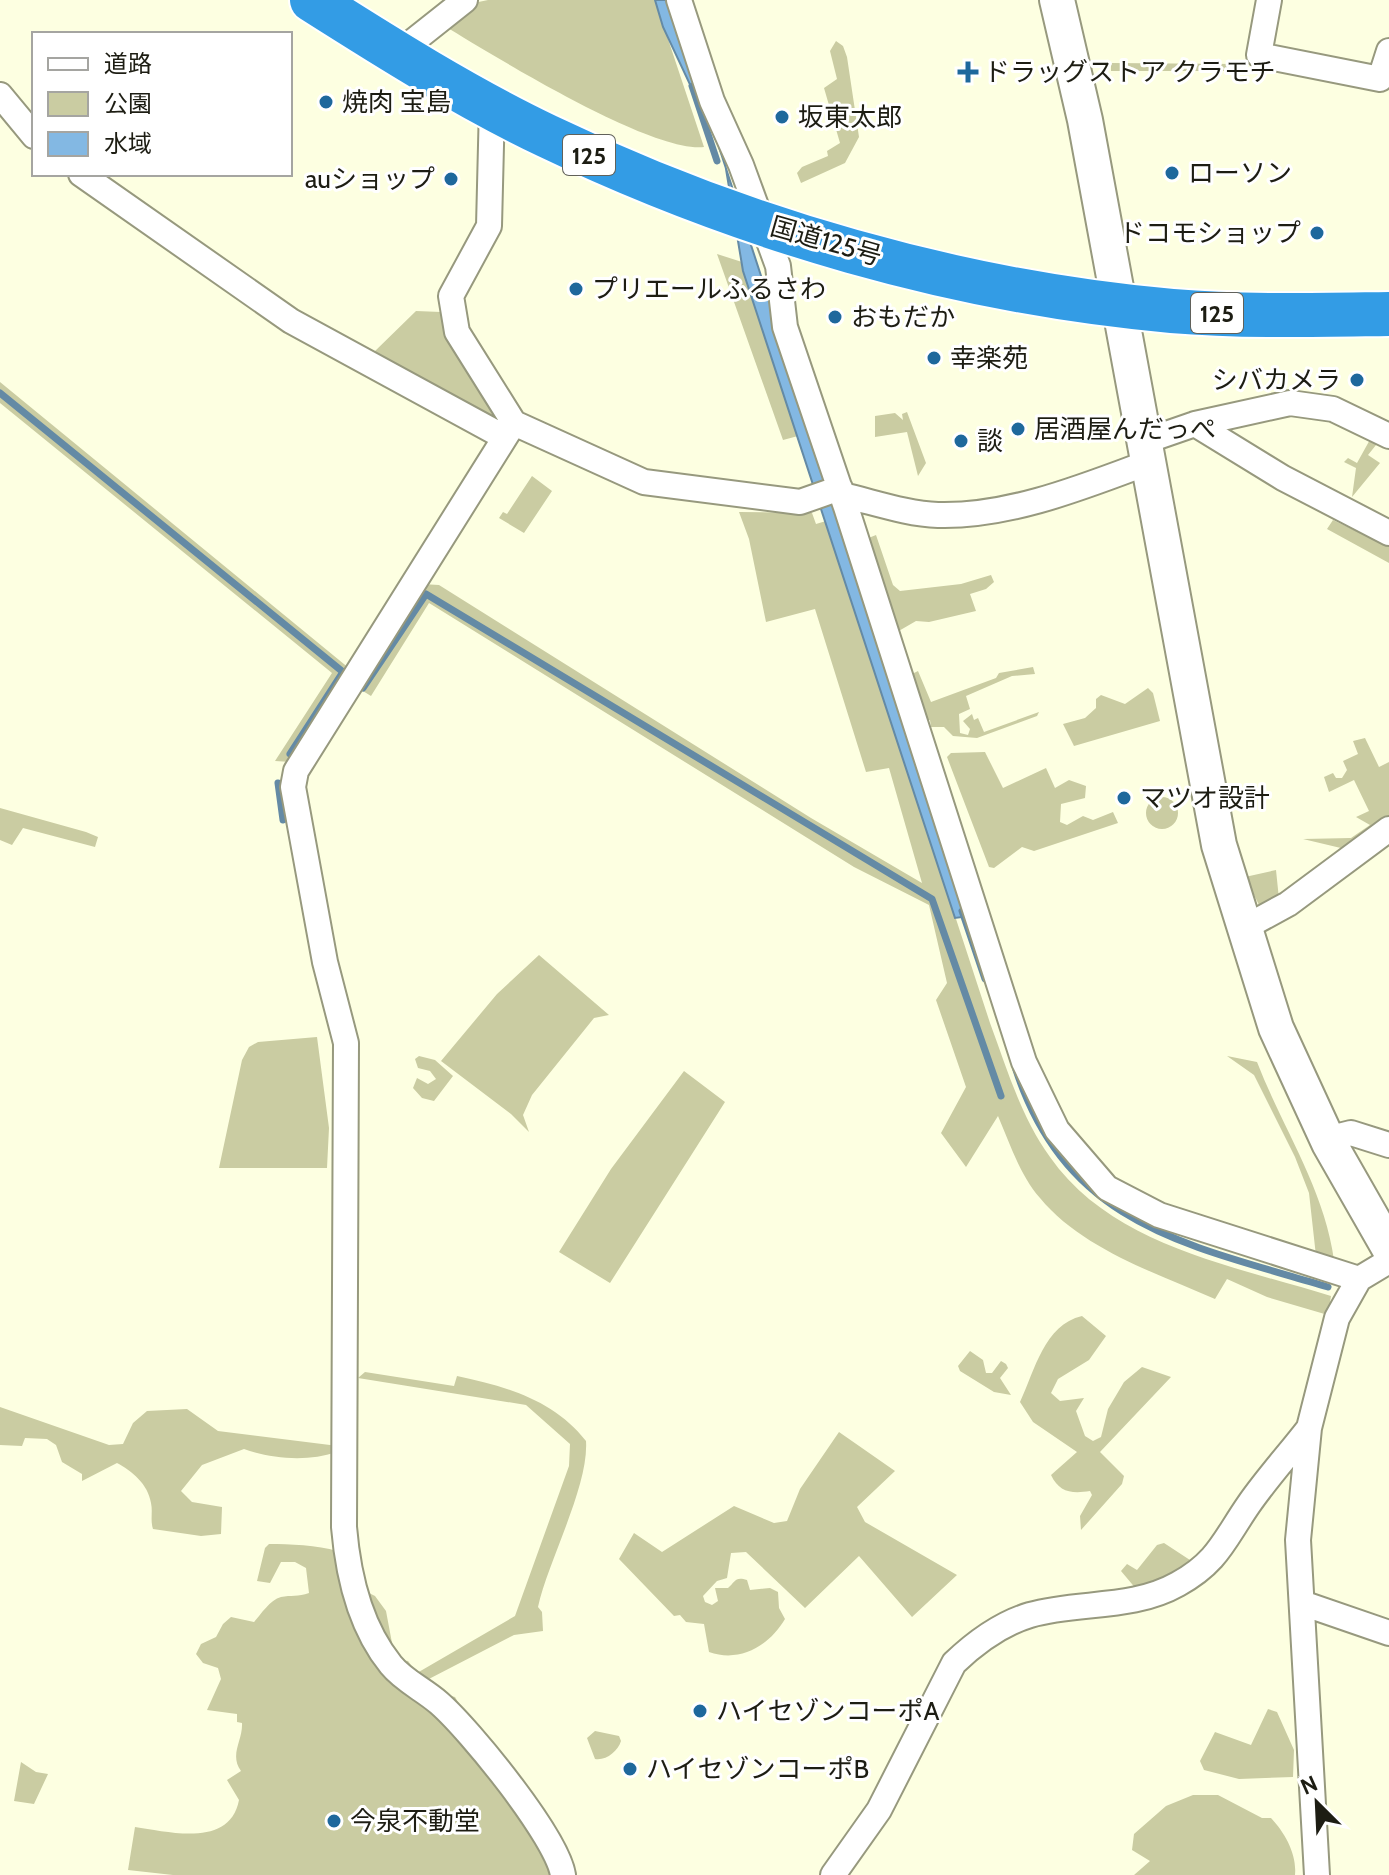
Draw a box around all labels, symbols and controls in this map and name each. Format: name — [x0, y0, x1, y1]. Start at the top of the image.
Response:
legend — [32, 32, 292, 176]
text: 道路 — [104, 49, 152, 78]
place label: ドラッグストア クラモチ — [984, 56, 1276, 88]
marker: ドラッグストア クラモチ — [959, 63, 977, 81]
place label: 焼肉 宝島 — [342, 86, 452, 118]
text: 公園 — [104, 89, 152, 118]
marker: 焼肉 宝島 — [317, 93, 335, 111]
place label: 坂東太郎 — [798, 101, 902, 133]
marker: 坂東太郎 — [773, 108, 791, 126]
text: 水域 — [104, 129, 152, 158]
road number: 125 — [563, 135, 615, 175]
place label: ローソン — [1188, 157, 1292, 189]
place label: auショップ — [305, 163, 435, 195]
marker: ローソン — [1163, 164, 1181, 182]
marker: auショップ — [442, 170, 460, 188]
street label: 国道125号 — [767, 210, 885, 272]
place label: ドコモショップ — [1119, 217, 1301, 249]
marker: ドコモショップ — [1308, 224, 1326, 242]
place label: プリエールふるさわ — [592, 273, 826, 305]
marker: プリエールふるさわ — [567, 280, 585, 298]
road number: 125 — [1191, 293, 1243, 333]
place label: おもだか — [851, 301, 955, 333]
marker: おもだか — [826, 308, 844, 326]
place label: 幸楽苑 — [950, 342, 1028, 374]
marker: 幸楽苑 — [925, 349, 943, 367]
place label: シバカメラ — [1212, 364, 1341, 396]
marker: シバカメラ — [1348, 371, 1366, 389]
place label: 居酒屋んだっぺ — [1034, 413, 1216, 445]
marker: 居酒屋んだっぺ — [1009, 420, 1027, 438]
place label: 談 — [977, 425, 1003, 457]
marker: 談 — [952, 432, 970, 450]
place label: マツオ設計 — [1140, 782, 1270, 814]
marker: マツオ設計 — [1115, 789, 1133, 807]
place label: ハイセゾンコーポA — [716, 1695, 940, 1727]
marker: ハイセゾンコーポA — [691, 1702, 709, 1720]
place label: ハイセゾンコーポB — [646, 1753, 869, 1785]
marker: ハイセゾンコーポB — [621, 1760, 639, 1778]
north arrow — [1277, 1763, 1357, 1843]
text: N — [1296, 1770, 1322, 1801]
place label: 今泉不動堂 — [350, 1805, 480, 1837]
marker: 今泉不動堂 — [325, 1812, 343, 1830]

